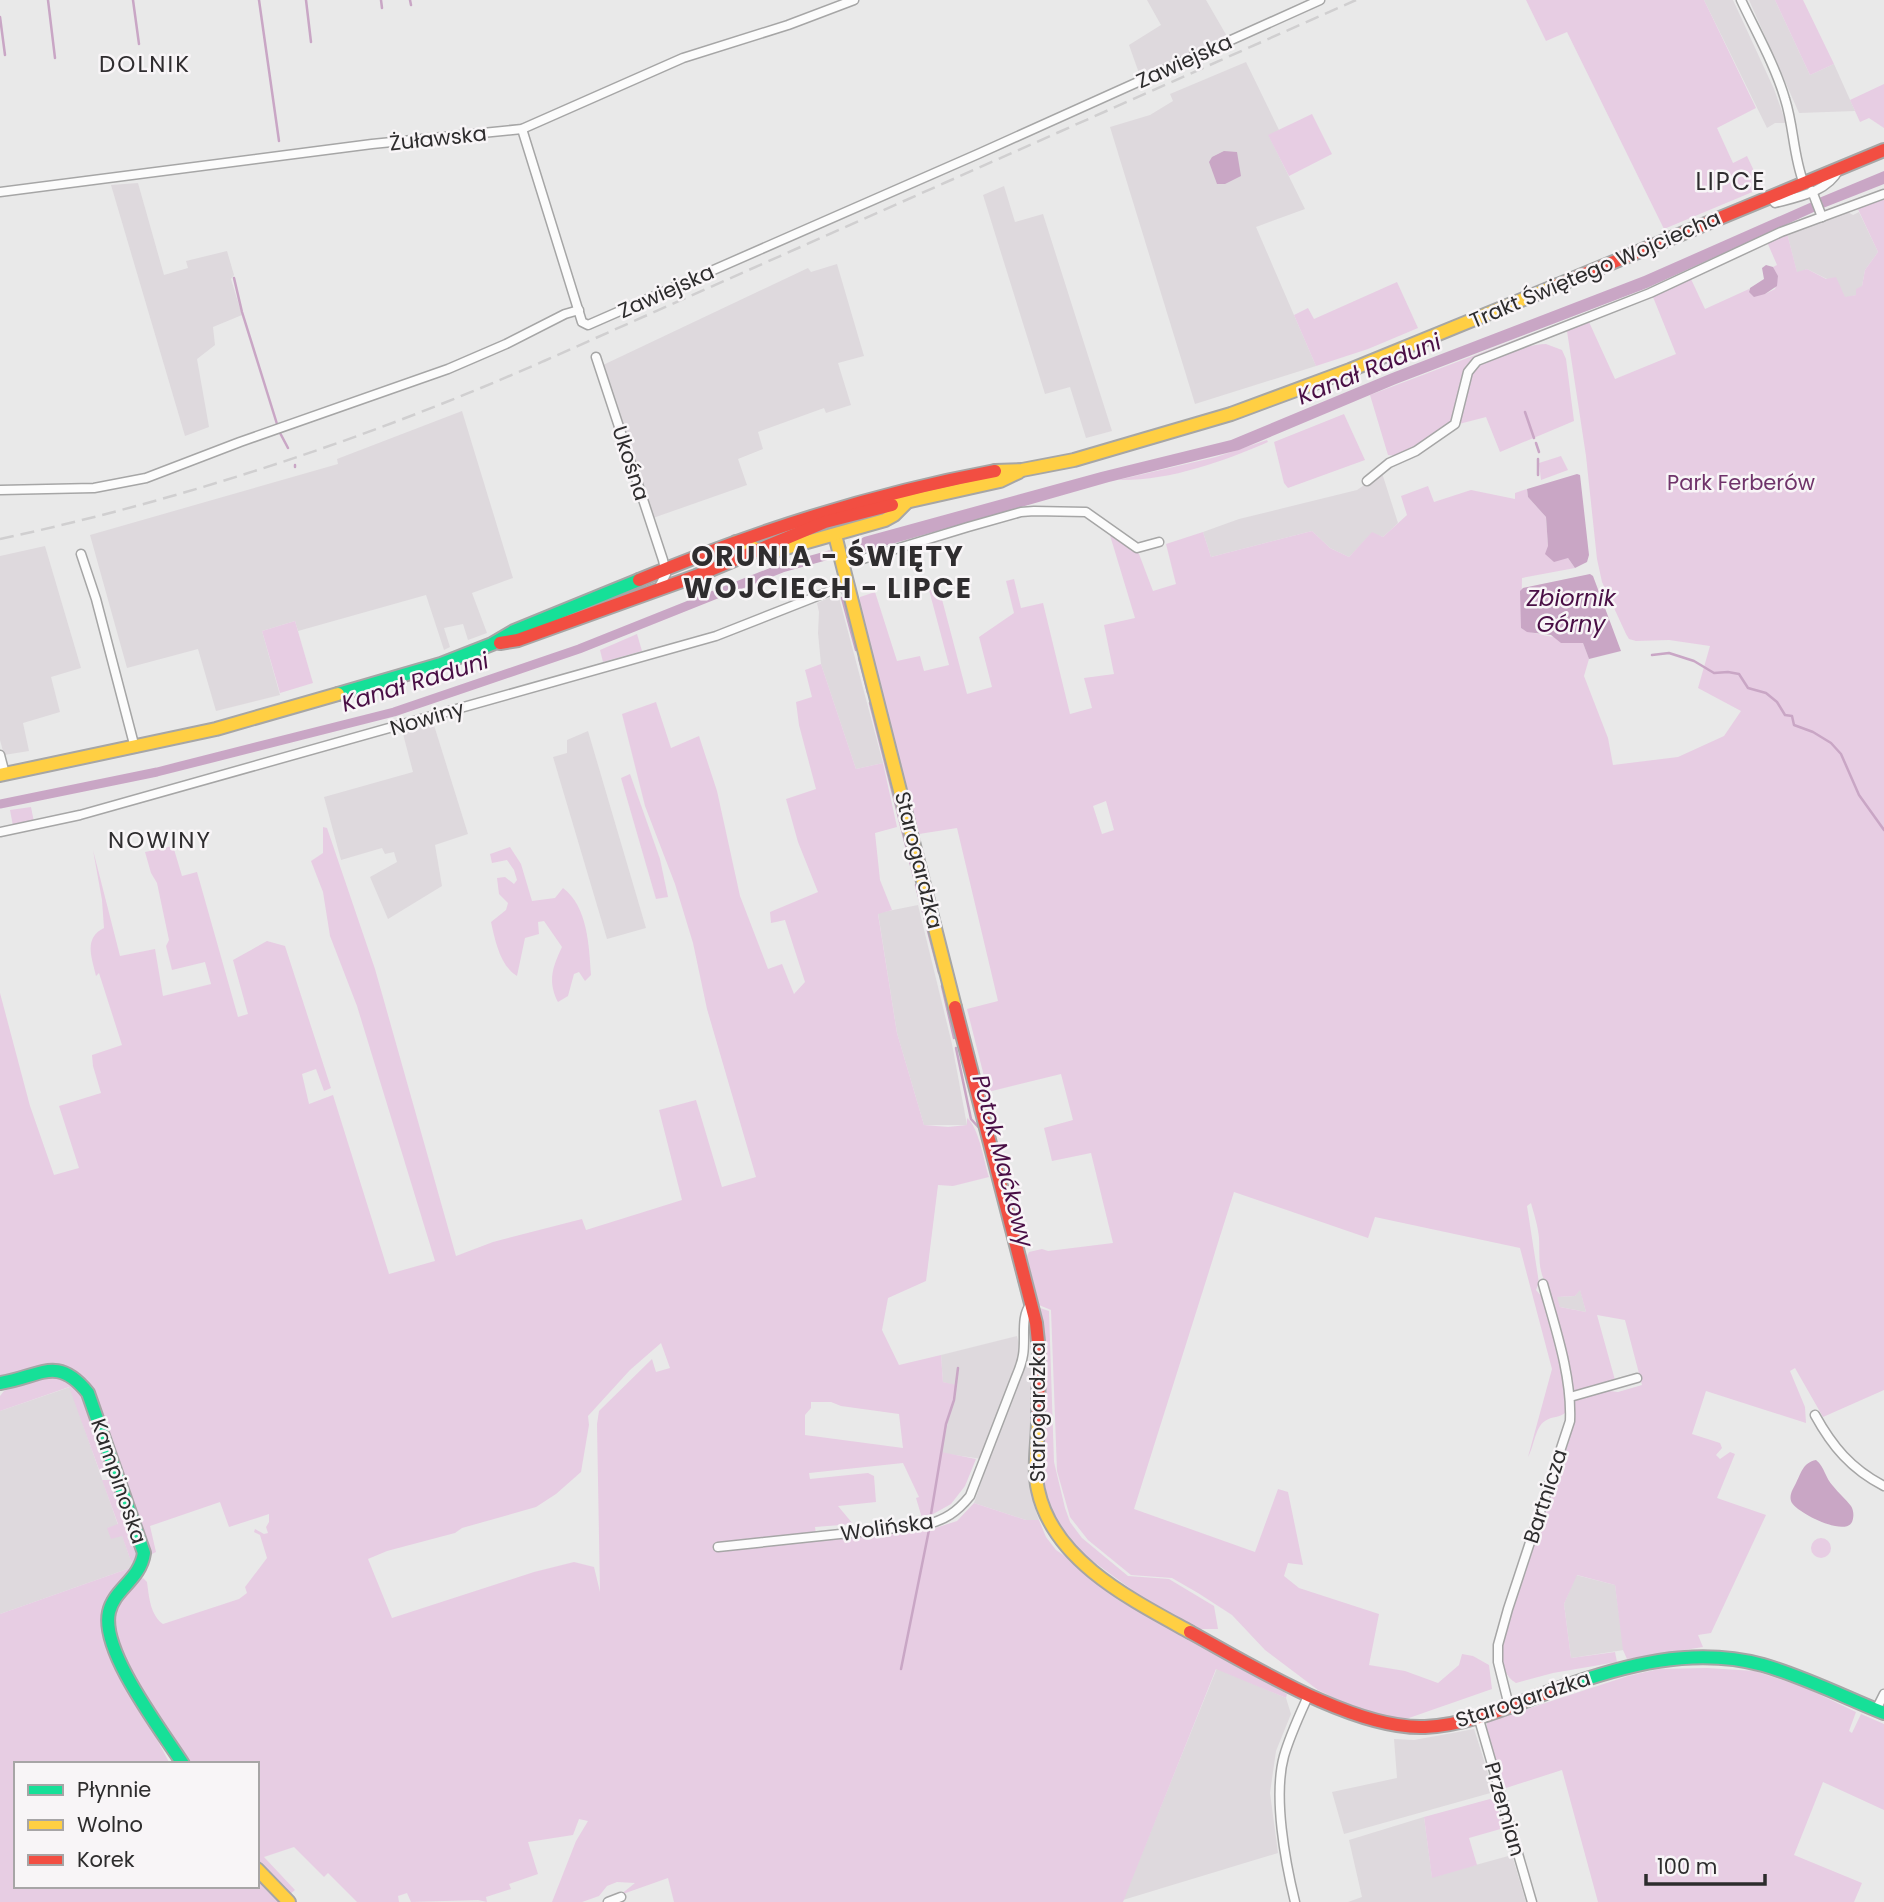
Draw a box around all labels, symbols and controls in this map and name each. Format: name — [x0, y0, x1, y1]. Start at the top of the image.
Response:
street label: Zawiejska — [1131, 27, 1237, 95]
district label: DOLNIK — [99, 48, 191, 80]
street label: Żuławska — [388, 118, 488, 158]
district label: LIPCE — [1695, 165, 1767, 198]
street label: Trakt Świętego Wojciecha — [1465, 203, 1725, 335]
street label: Zawiejska — [613, 257, 719, 325]
water label: Kanał Raduni — [1292, 325, 1446, 412]
street label: Ukośna — [605, 422, 657, 504]
park label: Park Ferberów — [1667, 468, 1815, 497]
district label: ORUNIA - ŚWIĘTY WOJCIECH - LIPCE — [683, 537, 973, 608]
water label: Zbiornik Górny — [1525, 582, 1617, 640]
water label: Kanał Raduni — [337, 644, 493, 720]
street label: Nowiny — [387, 694, 468, 742]
street label: Starogardzka — [888, 788, 950, 932]
district label: NOWINY — [108, 824, 212, 856]
water label: Potok Maćkowy — [965, 1071, 1042, 1252]
street label: Starogardzka — [1023, 1342, 1052, 1482]
street label: Kampinoska — [84, 1415, 154, 1547]
street label: Bartnicza — [1516, 1445, 1574, 1547]
street label: Wolińska — [839, 1506, 935, 1548]
street label: Starogardzka — [1452, 1664, 1594, 1734]
street label: Przemian — [1478, 1758, 1532, 1860]
legend — [14, 1762, 259, 1888]
text: Płynnie — [77, 1775, 151, 1804]
text: Wolno — [77, 1810, 143, 1839]
scale bar — [1646, 1842, 1765, 1886]
text: Korek — [77, 1845, 135, 1874]
text: 100 m — [1657, 1852, 1717, 1881]

